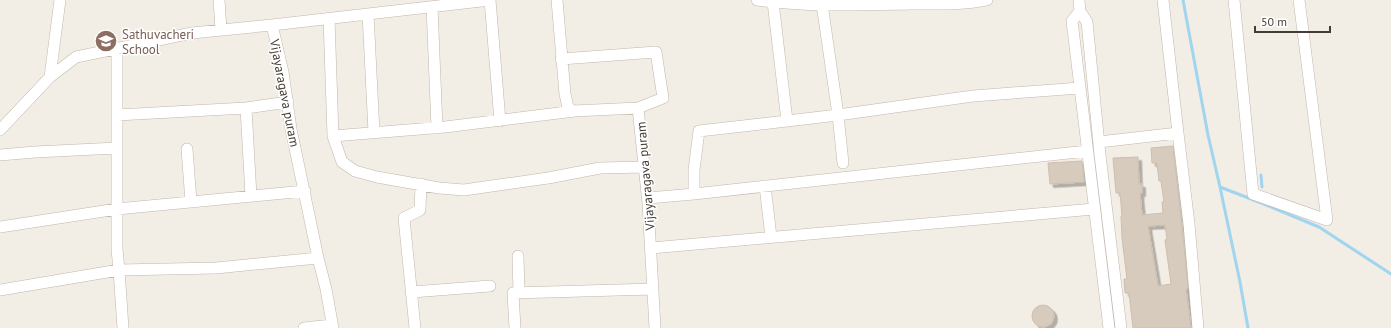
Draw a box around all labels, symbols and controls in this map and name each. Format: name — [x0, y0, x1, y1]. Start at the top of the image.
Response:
scale bar — [1255, 8, 1330, 34]
text: 50 m — [1261, 14, 1287, 29]
place label: Sathuvacheri School — [122, 26, 194, 58]
school or university icon: Sathuvacheri School — [93, 28, 119, 54]
street label: Vijayaragava puram — [266, 37, 303, 148]
street label: Vijayaragava puram — [632, 121, 659, 232]

